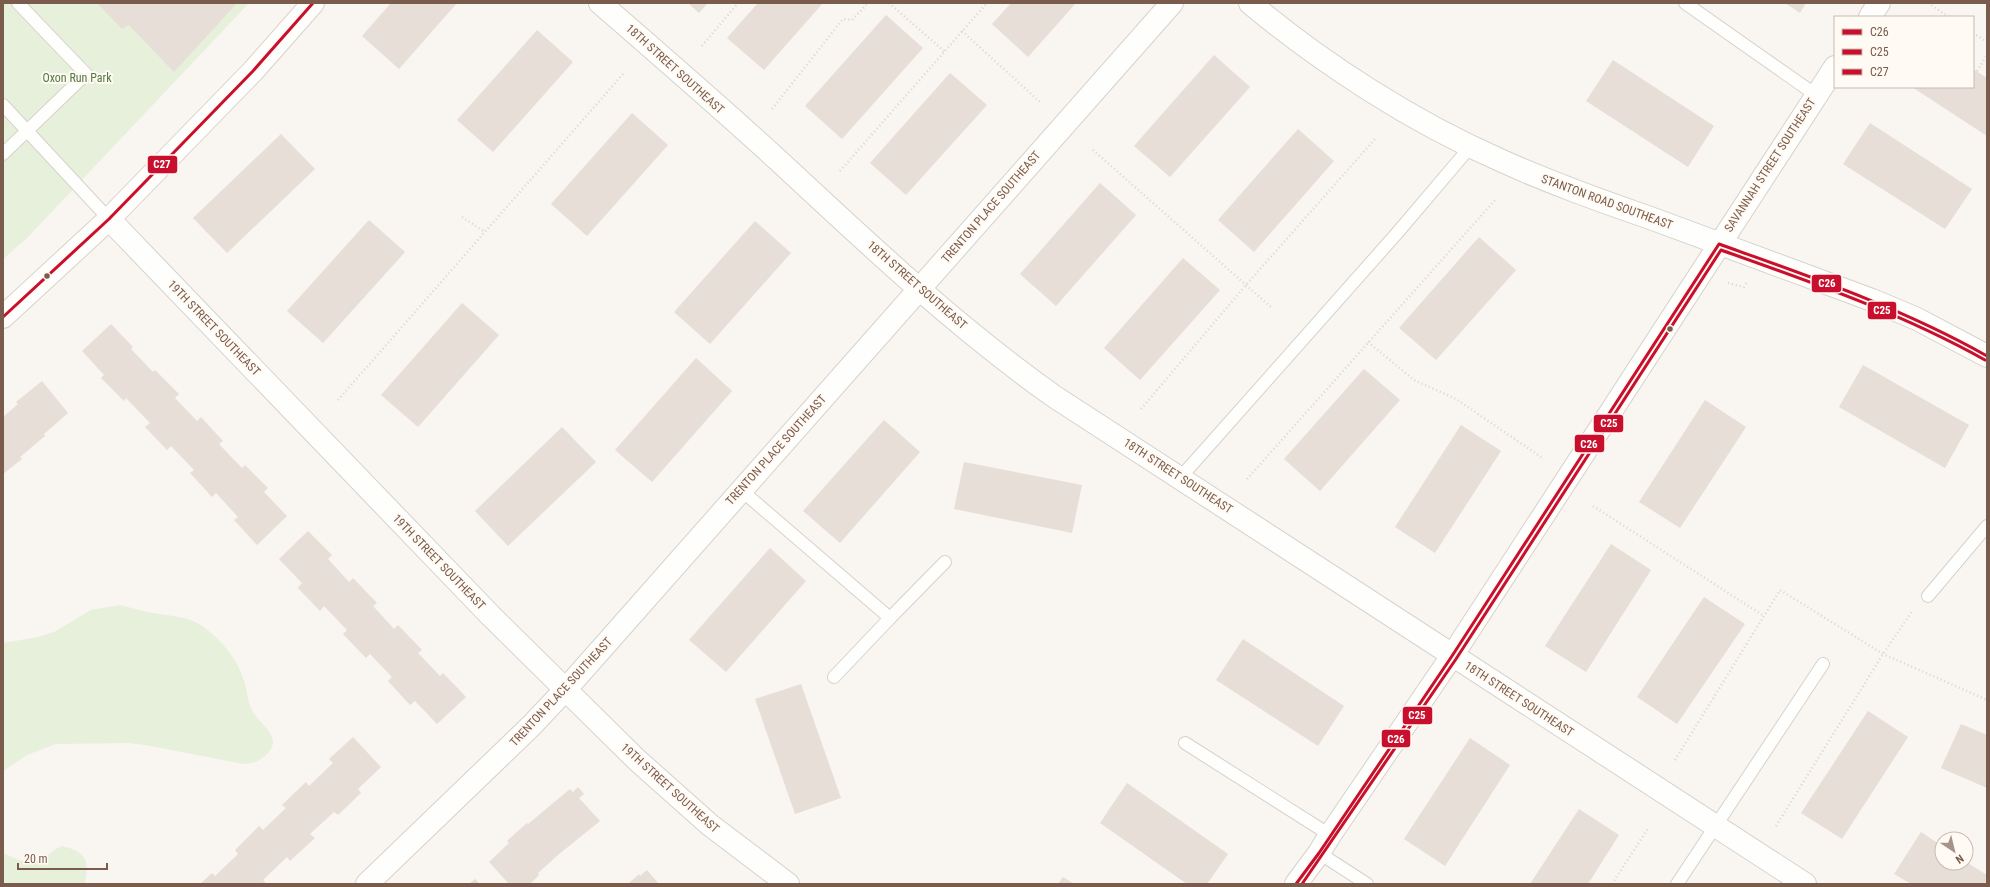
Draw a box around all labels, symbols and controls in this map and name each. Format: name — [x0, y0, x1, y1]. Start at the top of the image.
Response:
legend — [1834, 16, 1974, 88]
street label: 18TH STREET SOUTHEAST — [623, 21, 727, 117]
text: C26 — [1870, 25, 1889, 39]
text: C25 — [1870, 45, 1889, 59]
text: C27 — [1870, 65, 1889, 79]
park label: Oxon Run Park — [42, 71, 112, 85]
street label: SAVANNAH STREET SOUTHEAST — [1721, 95, 1819, 235]
street label: TRENTON PLACE SOUTHEAST — [939, 148, 1043, 266]
line badge: C27 — [147, 155, 178, 174]
text: C27 — [153, 158, 171, 171]
street label: STANTON ROAD SOUTHEAST — [1539, 172, 1675, 232]
street label: 18TH STREET SOUTHEAST — [864, 238, 970, 332]
unlabelled marker — [42, 271, 52, 281]
line badge: C26 — [1811, 274, 1842, 293]
street label: 19TH STREET SOUTHEAST — [165, 277, 263, 379]
text: C26 — [1818, 277, 1836, 290]
line badge: C25 — [1867, 301, 1897, 320]
text: C25 — [1873, 304, 1891, 317]
unlabelled marker — [1665, 324, 1675, 334]
street label: TRENTON PLACE SOUTHEAST — [723, 392, 829, 508]
line badge: C25 — [1593, 414, 1624, 433]
text: C25 — [1600, 417, 1618, 430]
line badge: C26 — [1574, 434, 1605, 453]
street label: 18TH STREET SOUTHEAST — [1121, 436, 1235, 516]
text: C26 — [1580, 438, 1598, 451]
street label: 19TH STREET SOUTHEAST — [390, 511, 488, 613]
street label: TRENTON PLACE SOUTHEAST — [507, 635, 615, 749]
street label: 18TH STREET SOUTHEAST — [1462, 659, 1576, 739]
line badge: C25 — [1402, 706, 1433, 725]
text: C25 — [1408, 709, 1426, 722]
line badge: C26 — [1381, 729, 1411, 748]
text: C26 — [1387, 733, 1405, 746]
street label: 19TH STREET SOUTHEAST — [618, 740, 722, 836]
north arrow — [1934, 831, 1974, 871]
scale bar — [18, 845, 107, 871]
text: 20 m — [24, 852, 48, 866]
text: N — [1953, 852, 1966, 866]

